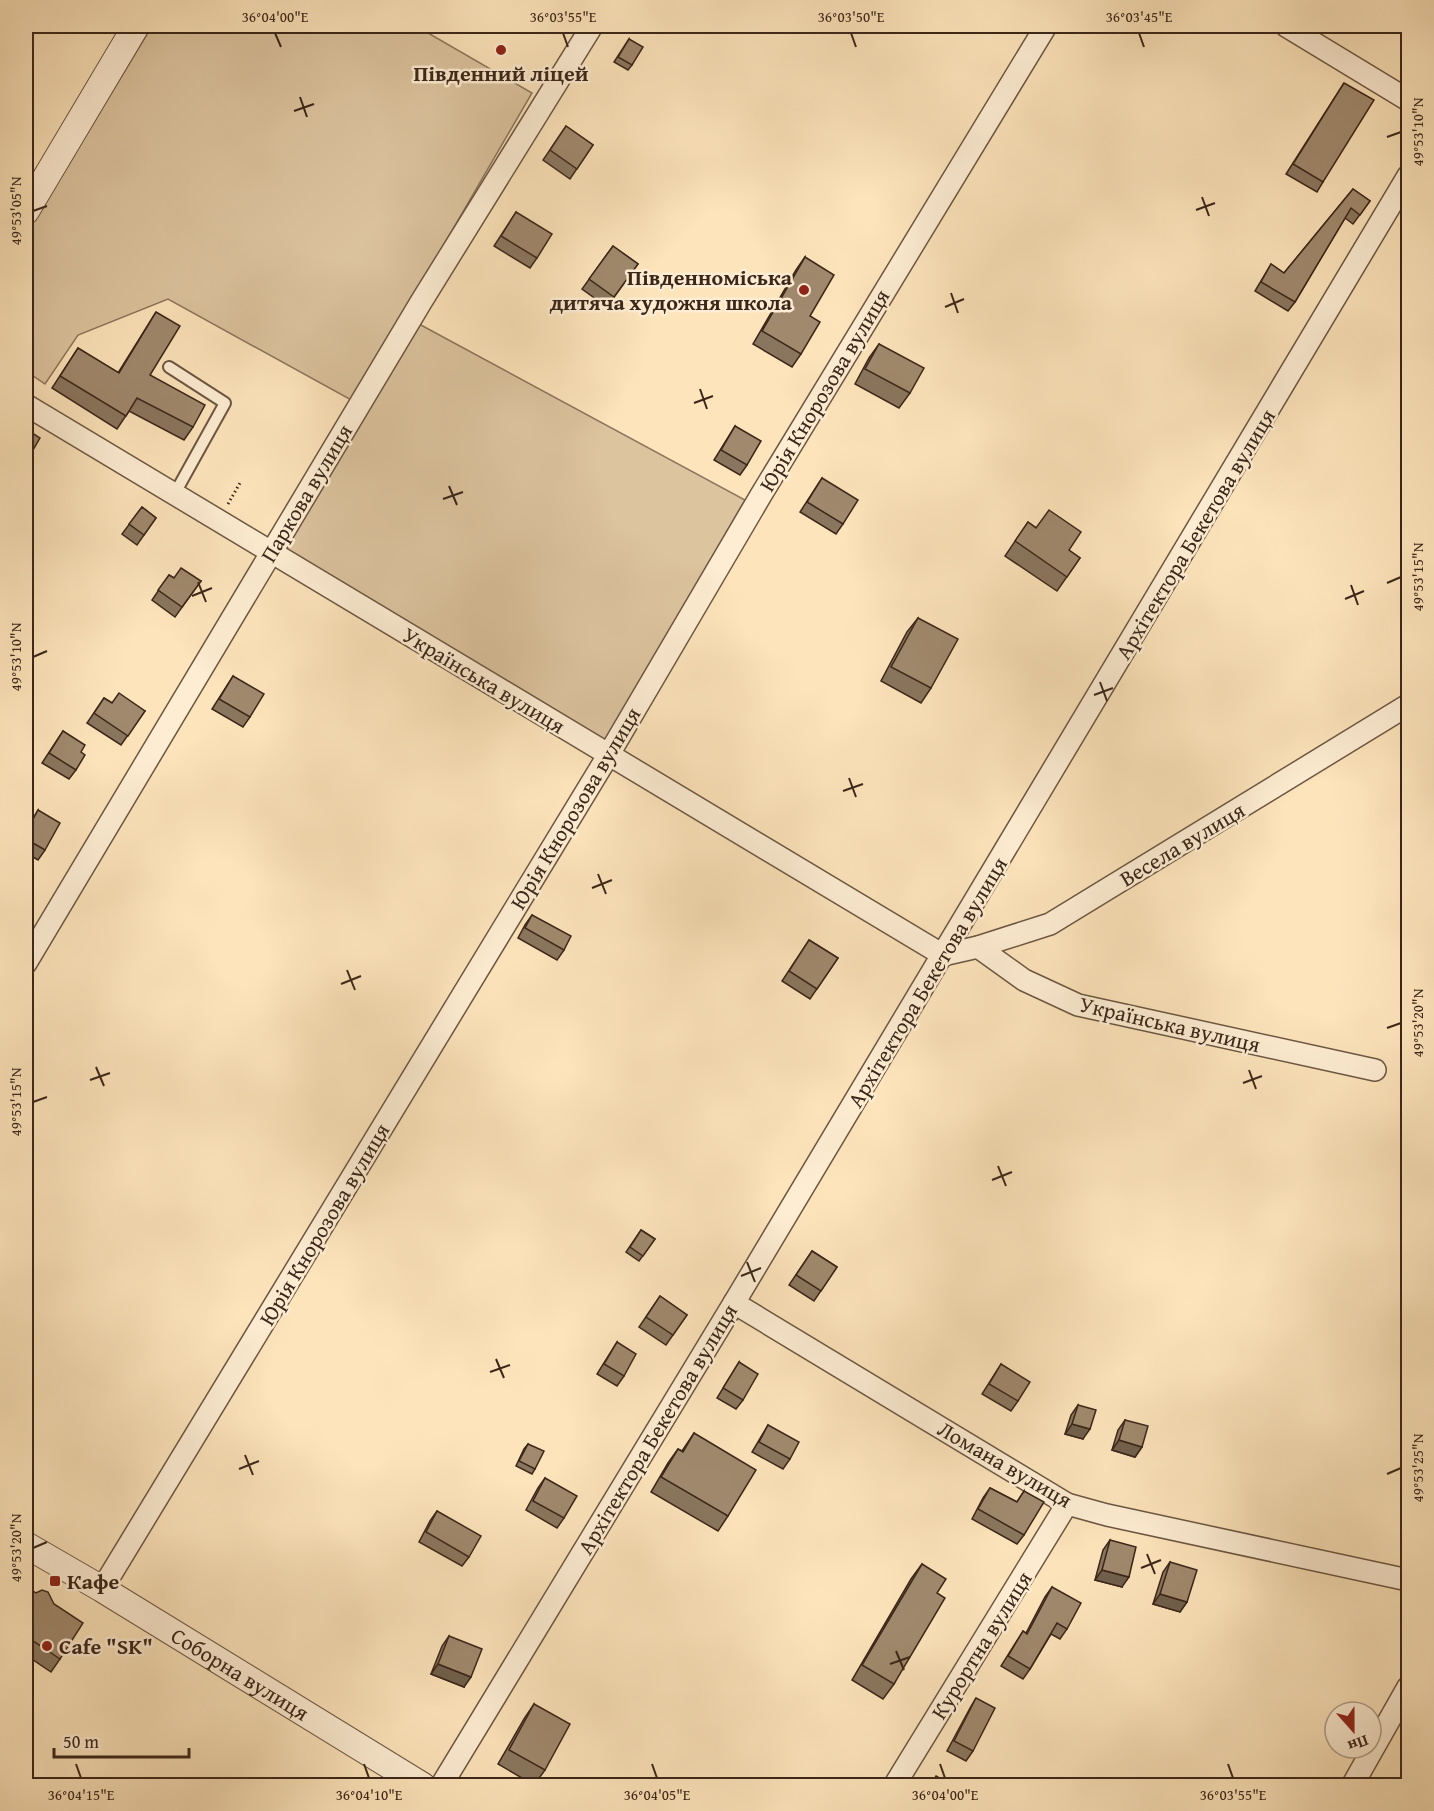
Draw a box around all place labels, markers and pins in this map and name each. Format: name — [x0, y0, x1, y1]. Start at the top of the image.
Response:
marker: Південний ліцей — [494, 43, 508, 57]
place label: Південний ліцей — [413, 57, 589, 89]
place label: Південноміська дитяча художня школа — [550, 261, 793, 318]
marker: Південноміська дитяча художня школа — [797, 283, 811, 297]
place label: Кафе — [67, 1565, 119, 1597]
marker: Кафе — [48, 1574, 62, 1588]
place label: Cafe "SK" — [59, 1630, 153, 1662]
marker: Cafe "SK" — [40, 1639, 54, 1653]

